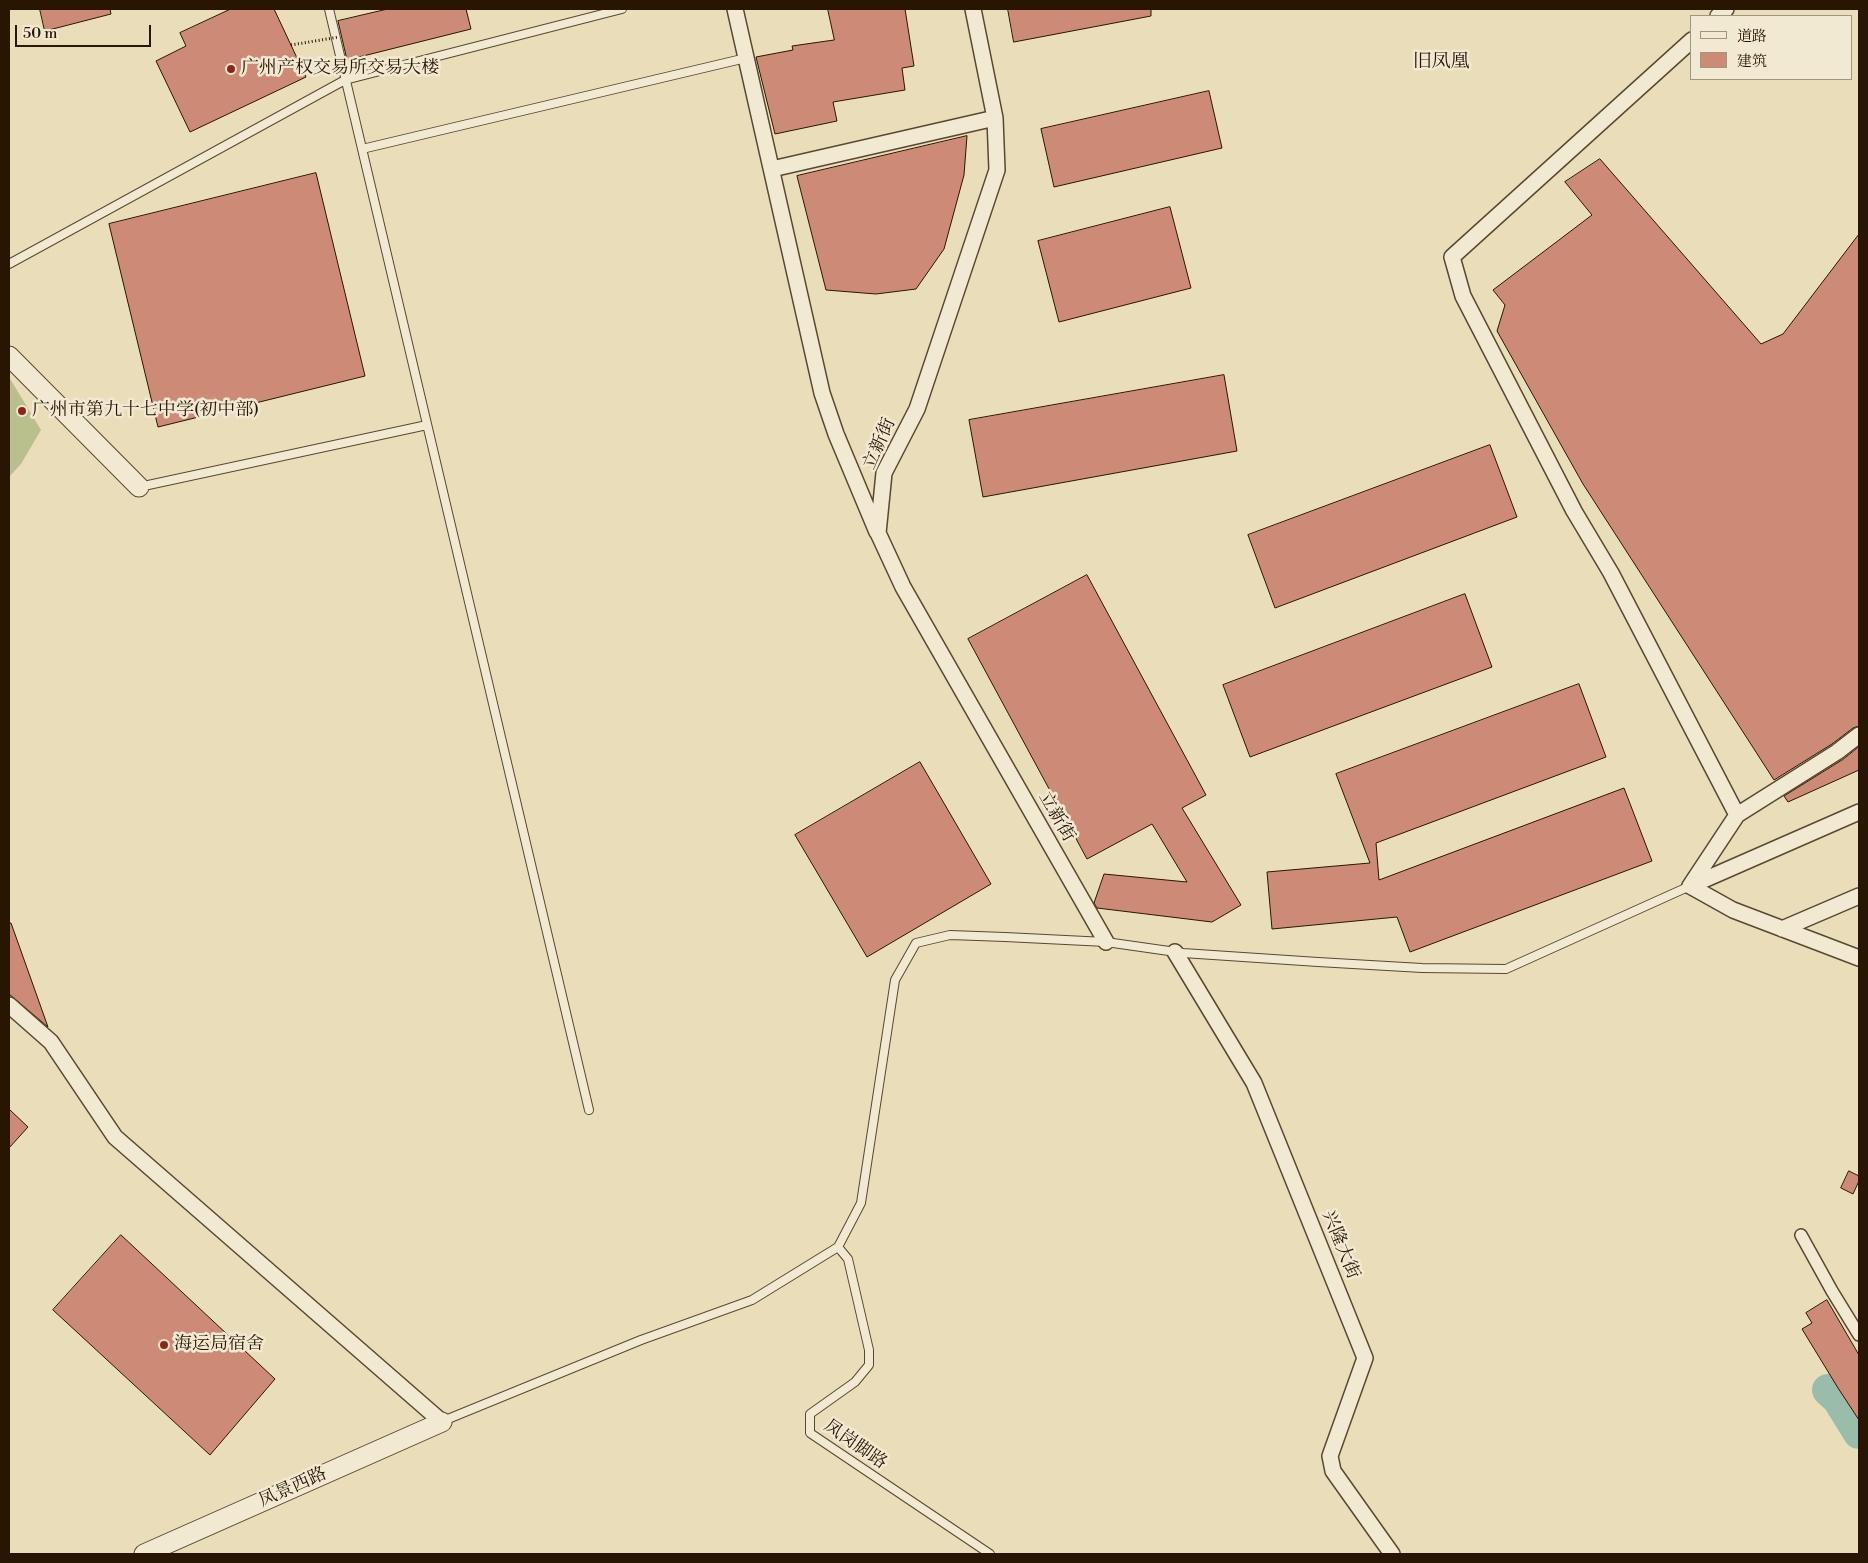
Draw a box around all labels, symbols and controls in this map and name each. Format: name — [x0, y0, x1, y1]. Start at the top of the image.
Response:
scale bar — [18, 15, 154, 47]
legend — [1690, 15, 1853, 80]
text: 50 m — [23, 24, 57, 43]
text: 道路 — [1737, 27, 1767, 46]
district label: 旧凤凰 — [1413, 51, 1469, 73]
text: 建筑 — [1737, 52, 1767, 71]
place label: 广州产权交易所交易大楼 — [241, 58, 439, 80]
marker: 广州产权交易所交易大楼 — [225, 63, 237, 75]
place label: 广州市第九十七中学(初中部) — [32, 400, 259, 422]
marker: 广州市第九十七中学(初中部) — [16, 405, 28, 417]
street label: 立新街 — [859, 415, 901, 473]
street label: 立新街 — [1033, 788, 1079, 846]
street label: 兴隆大街 — [1317, 1208, 1363, 1282]
place label: 海运局宿舍 — [174, 1334, 264, 1356]
marker: 海运局宿舍 — [158, 1339, 170, 1351]
street label: 凤岗脚路 — [819, 1416, 891, 1474]
street label: 凤景西路 — [256, 1463, 330, 1513]

